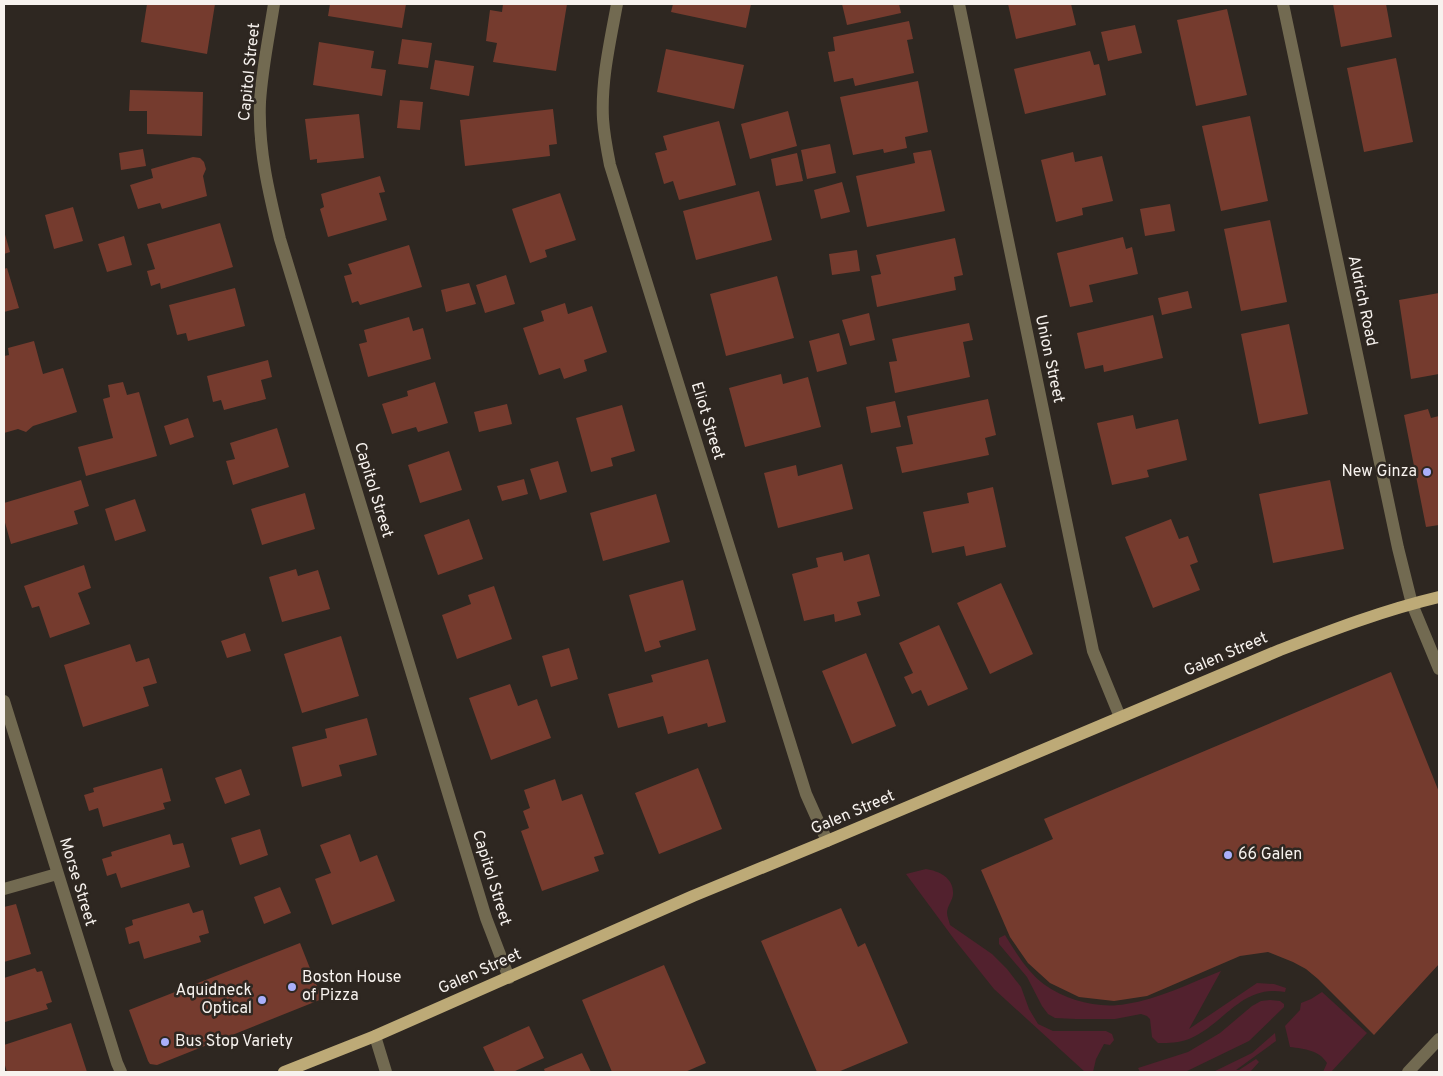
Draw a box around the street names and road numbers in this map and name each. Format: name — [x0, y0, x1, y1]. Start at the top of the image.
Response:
street label: Capitol Street — [235, 22, 265, 122]
street label: Aldrich Road — [1343, 254, 1381, 348]
street label: Union Street — [1030, 313, 1068, 405]
street label: Eliot Street — [686, 380, 728, 462]
street label: Capitol Street — [349, 440, 397, 540]
street label: Galen Street — [1181, 628, 1271, 682]
street label: Galen Street — [808, 786, 898, 840]
street label: Capitol Street — [467, 828, 515, 928]
street label: Morse Street — [54, 835, 100, 929]
street label: Galen Street — [435, 945, 525, 999]

